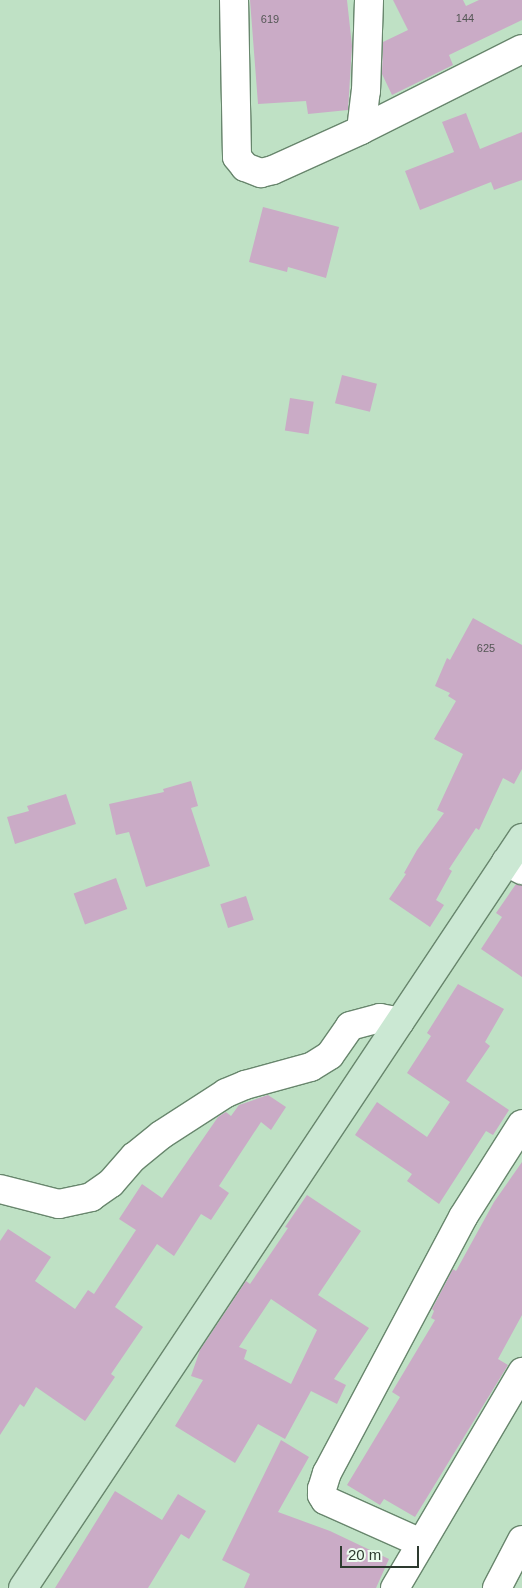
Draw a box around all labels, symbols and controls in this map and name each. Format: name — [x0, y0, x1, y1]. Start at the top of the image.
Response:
house number: 144 — [456, 11, 474, 25]
house number: 619 — [261, 12, 279, 26]
house number: 625 — [477, 641, 495, 655]
scale bar — [342, 1536, 421, 1568]
text: 20 m — [348, 1546, 381, 1563]

